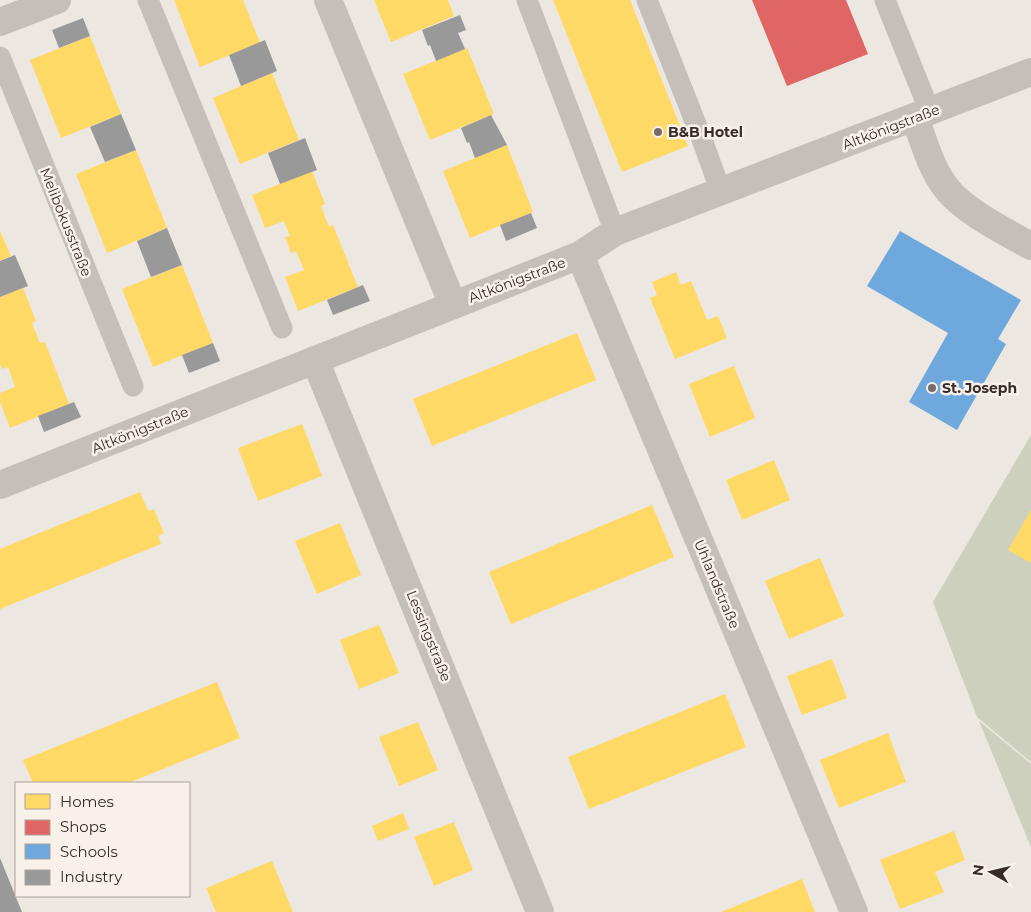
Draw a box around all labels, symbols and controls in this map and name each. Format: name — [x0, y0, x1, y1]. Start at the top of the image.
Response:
street label: Altkönigstraße — [840, 100, 942, 154]
place label: B&B Hotel — [668, 123, 743, 141]
marker: B&B Hotel — [652, 126, 664, 138]
street label: Melibokusstraße — [36, 165, 96, 279]
street label: Altkönigstraße — [466, 253, 568, 307]
place label: St. Joseph — [942, 379, 1017, 397]
marker: St. Joseph — [926, 382, 938, 394]
street label: Altkönigstraße — [89, 402, 191, 458]
street label: Uhlandstraße — [690, 537, 744, 631]
street label: Lessingstraße — [403, 588, 455, 684]
legend — [15, 782, 190, 897]
text: Homes — [60, 792, 114, 811]
text: Shops — [60, 817, 106, 836]
text: Schools — [60, 842, 118, 861]
north arrow — [966, 847, 1016, 897]
text: N — [968, 863, 988, 877]
text: Industry — [60, 867, 123, 886]

